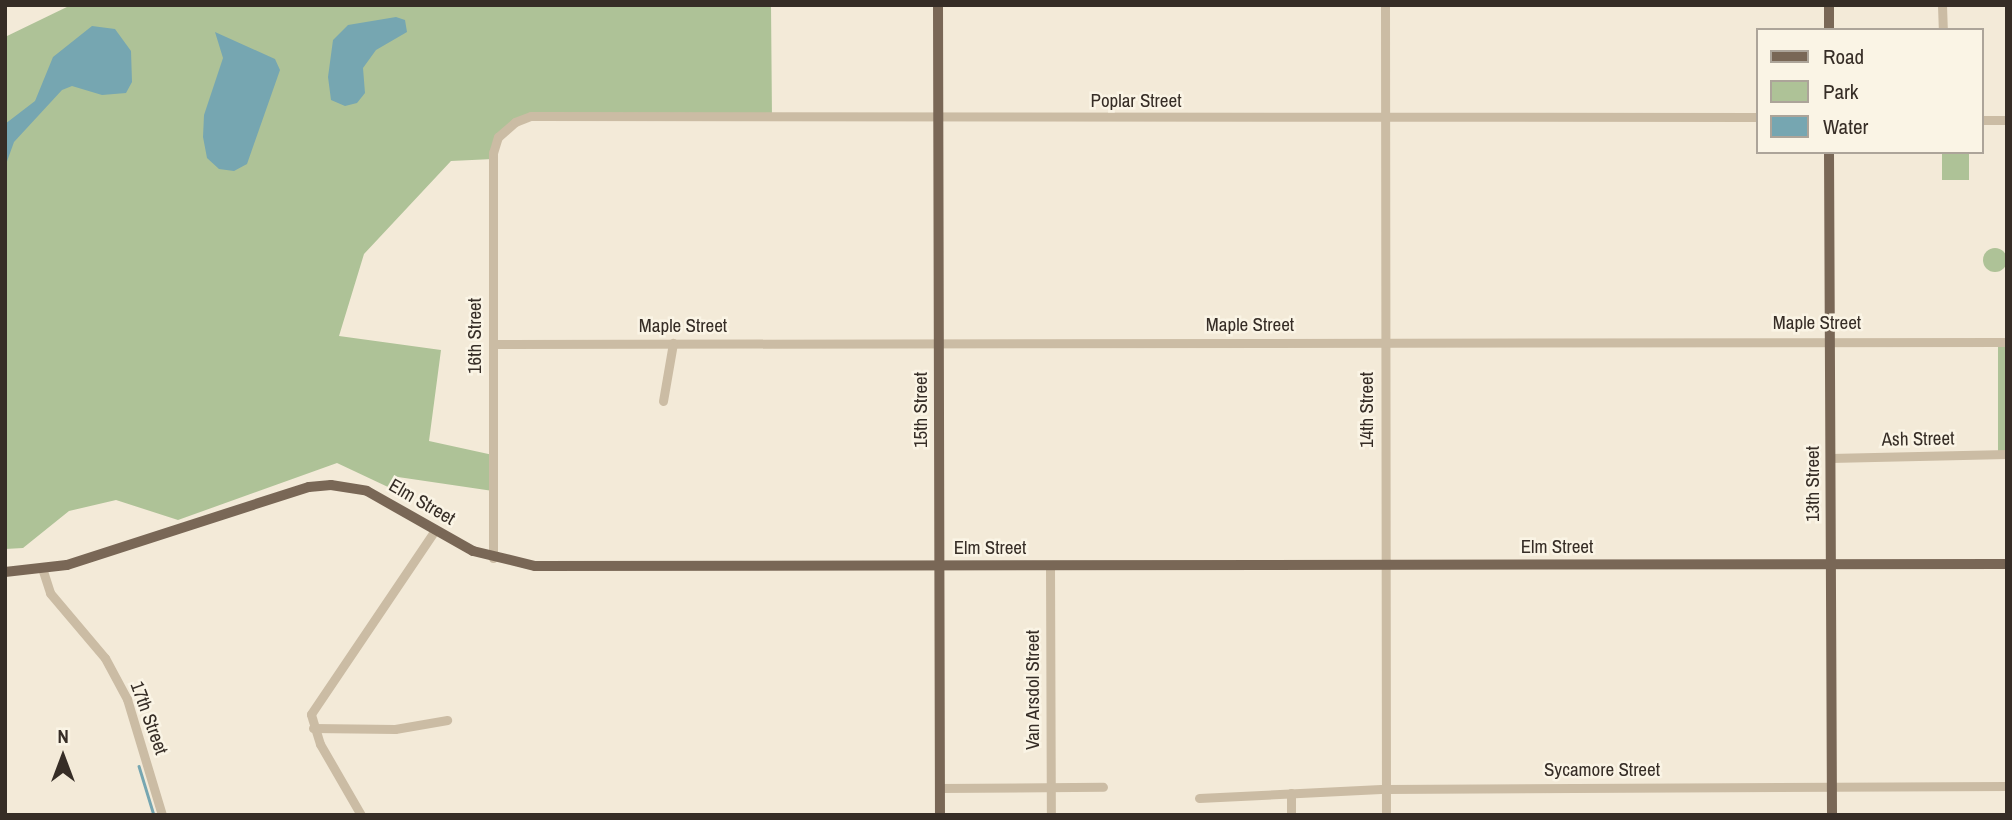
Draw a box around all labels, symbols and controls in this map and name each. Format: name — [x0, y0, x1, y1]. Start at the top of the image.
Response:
legend — [1756, 28, 1984, 154]
text: Road — [1823, 42, 1864, 71]
text: Park — [1823, 77, 1858, 106]
street label: Poplar Street — [1091, 90, 1181, 112]
text: Water — [1823, 112, 1868, 141]
street label: 16th Street — [464, 298, 486, 374]
street label: Maple Street — [1773, 312, 1861, 334]
street label: Maple Street — [1206, 314, 1294, 336]
street label: Maple Street — [639, 315, 727, 337]
street label: 15th Street — [910, 372, 932, 448]
street label: 14th Street — [1356, 372, 1378, 448]
street label: Ash Street — [1881, 427, 1955, 451]
street label: 13th Street — [1802, 446, 1824, 522]
street label: Elm Street — [385, 474, 459, 530]
street label: Elm Street — [1521, 536, 1593, 558]
street label: Elm Street — [954, 537, 1026, 559]
street label: Van Arsdol Street — [1022, 630, 1044, 750]
street label: 17th Street — [125, 678, 173, 758]
north arrow — [28, 722, 98, 792]
text: N — [57, 723, 69, 749]
street label: Sycamore Street — [1544, 759, 1660, 781]

